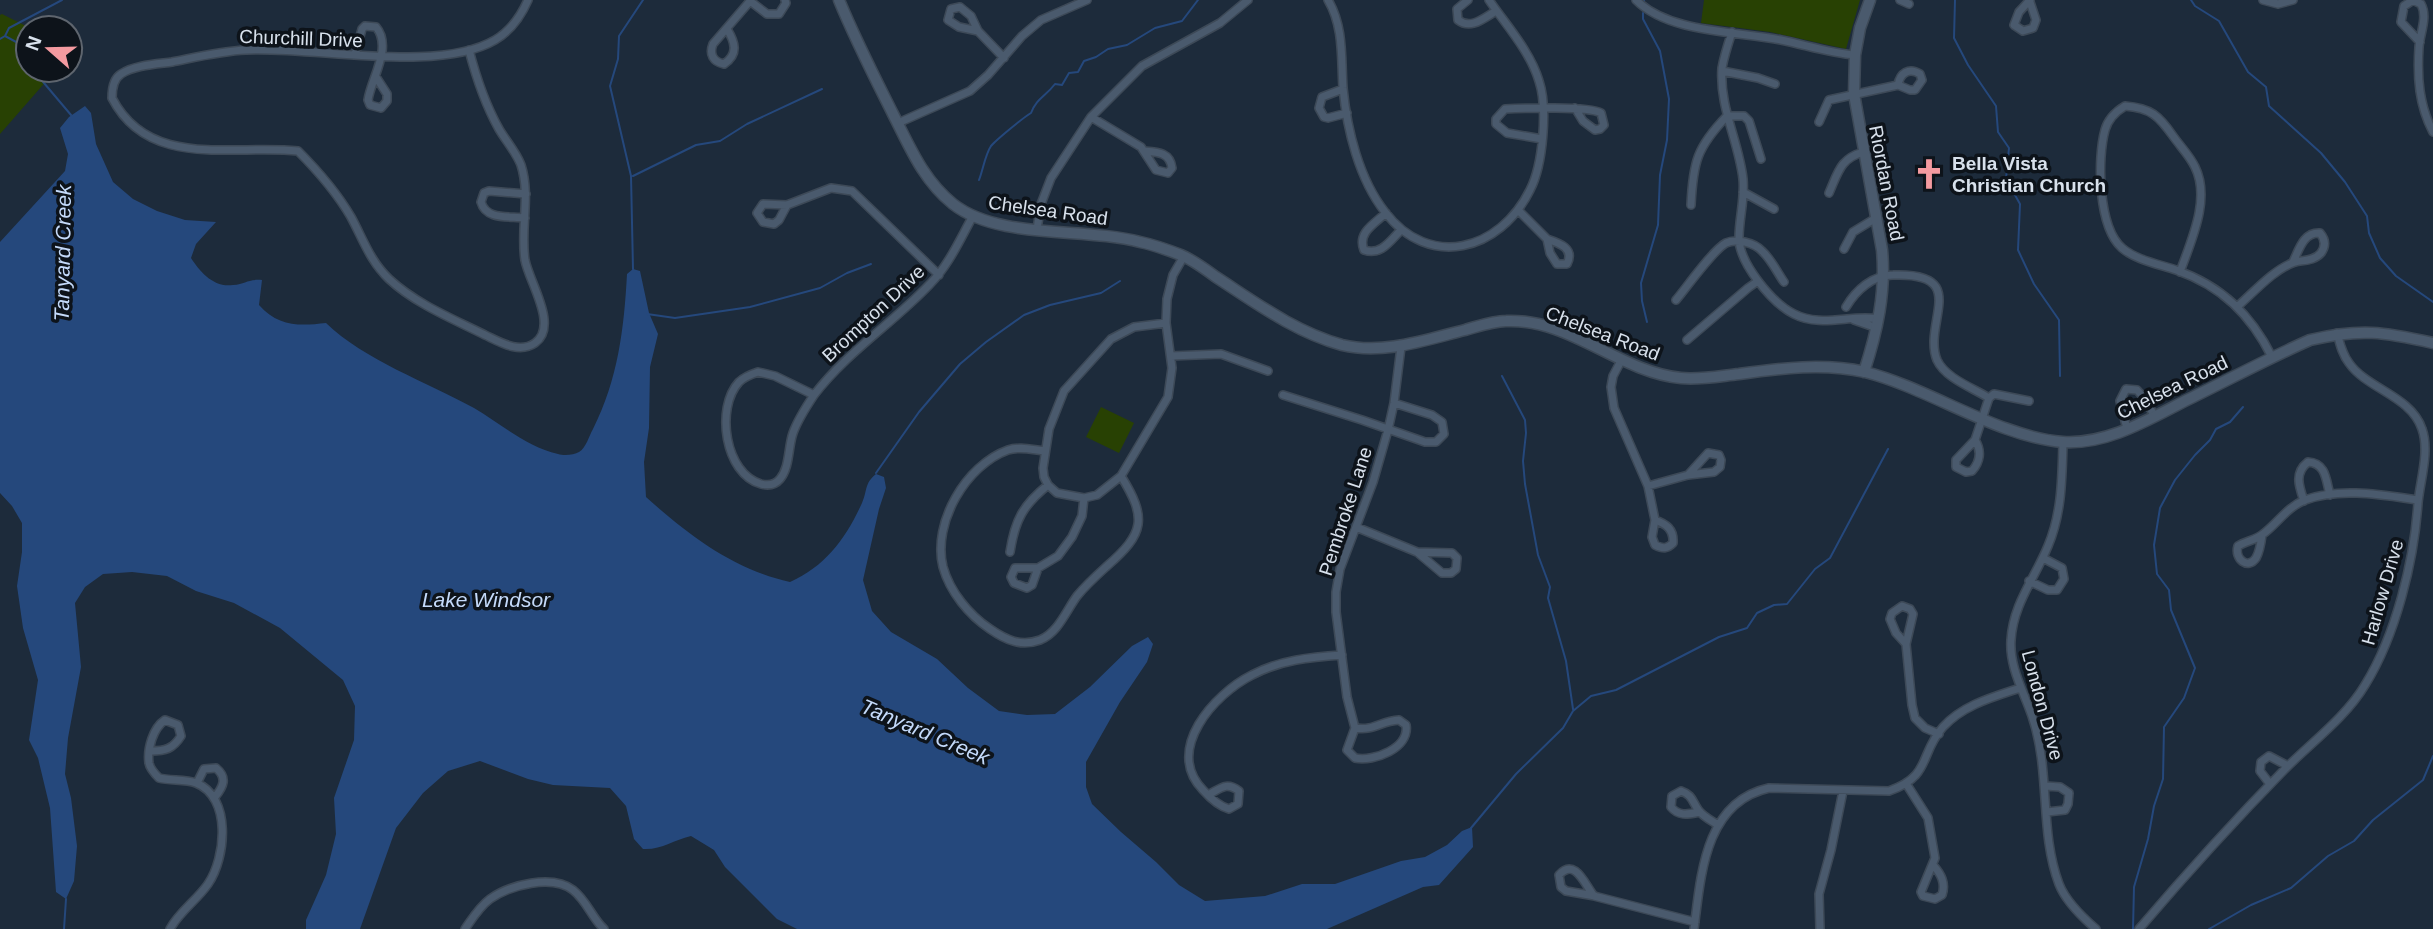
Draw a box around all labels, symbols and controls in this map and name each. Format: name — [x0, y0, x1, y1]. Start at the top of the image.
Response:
north arrow — [14, 14, 84, 84]
street label: Churchill Drive — [239, 26, 363, 51]
text: N — [21, 33, 46, 53]
street label: Riordan Road — [1865, 124, 1908, 243]
place label: Bella Vista Christian Church — [1952, 153, 2106, 196]
church icon: Bella Vista Christian Church — [1912, 157, 1946, 191]
water label: Tanyard Creek — [50, 183, 75, 322]
street label: Chelsea Road — [987, 192, 1109, 229]
street label: Brompton Drive — [818, 261, 929, 366]
street label: Chelsea Road — [1543, 302, 1663, 365]
street label: Chelsea Road — [2113, 352, 2231, 423]
street label: Pembroke Lane — [1315, 444, 1376, 578]
street label: Harlow Drive — [2357, 537, 2408, 647]
water label: Lake Windsor — [422, 588, 551, 611]
street label: London Drive — [2018, 648, 2067, 762]
water label: Tanyard Creek — [858, 694, 994, 769]

